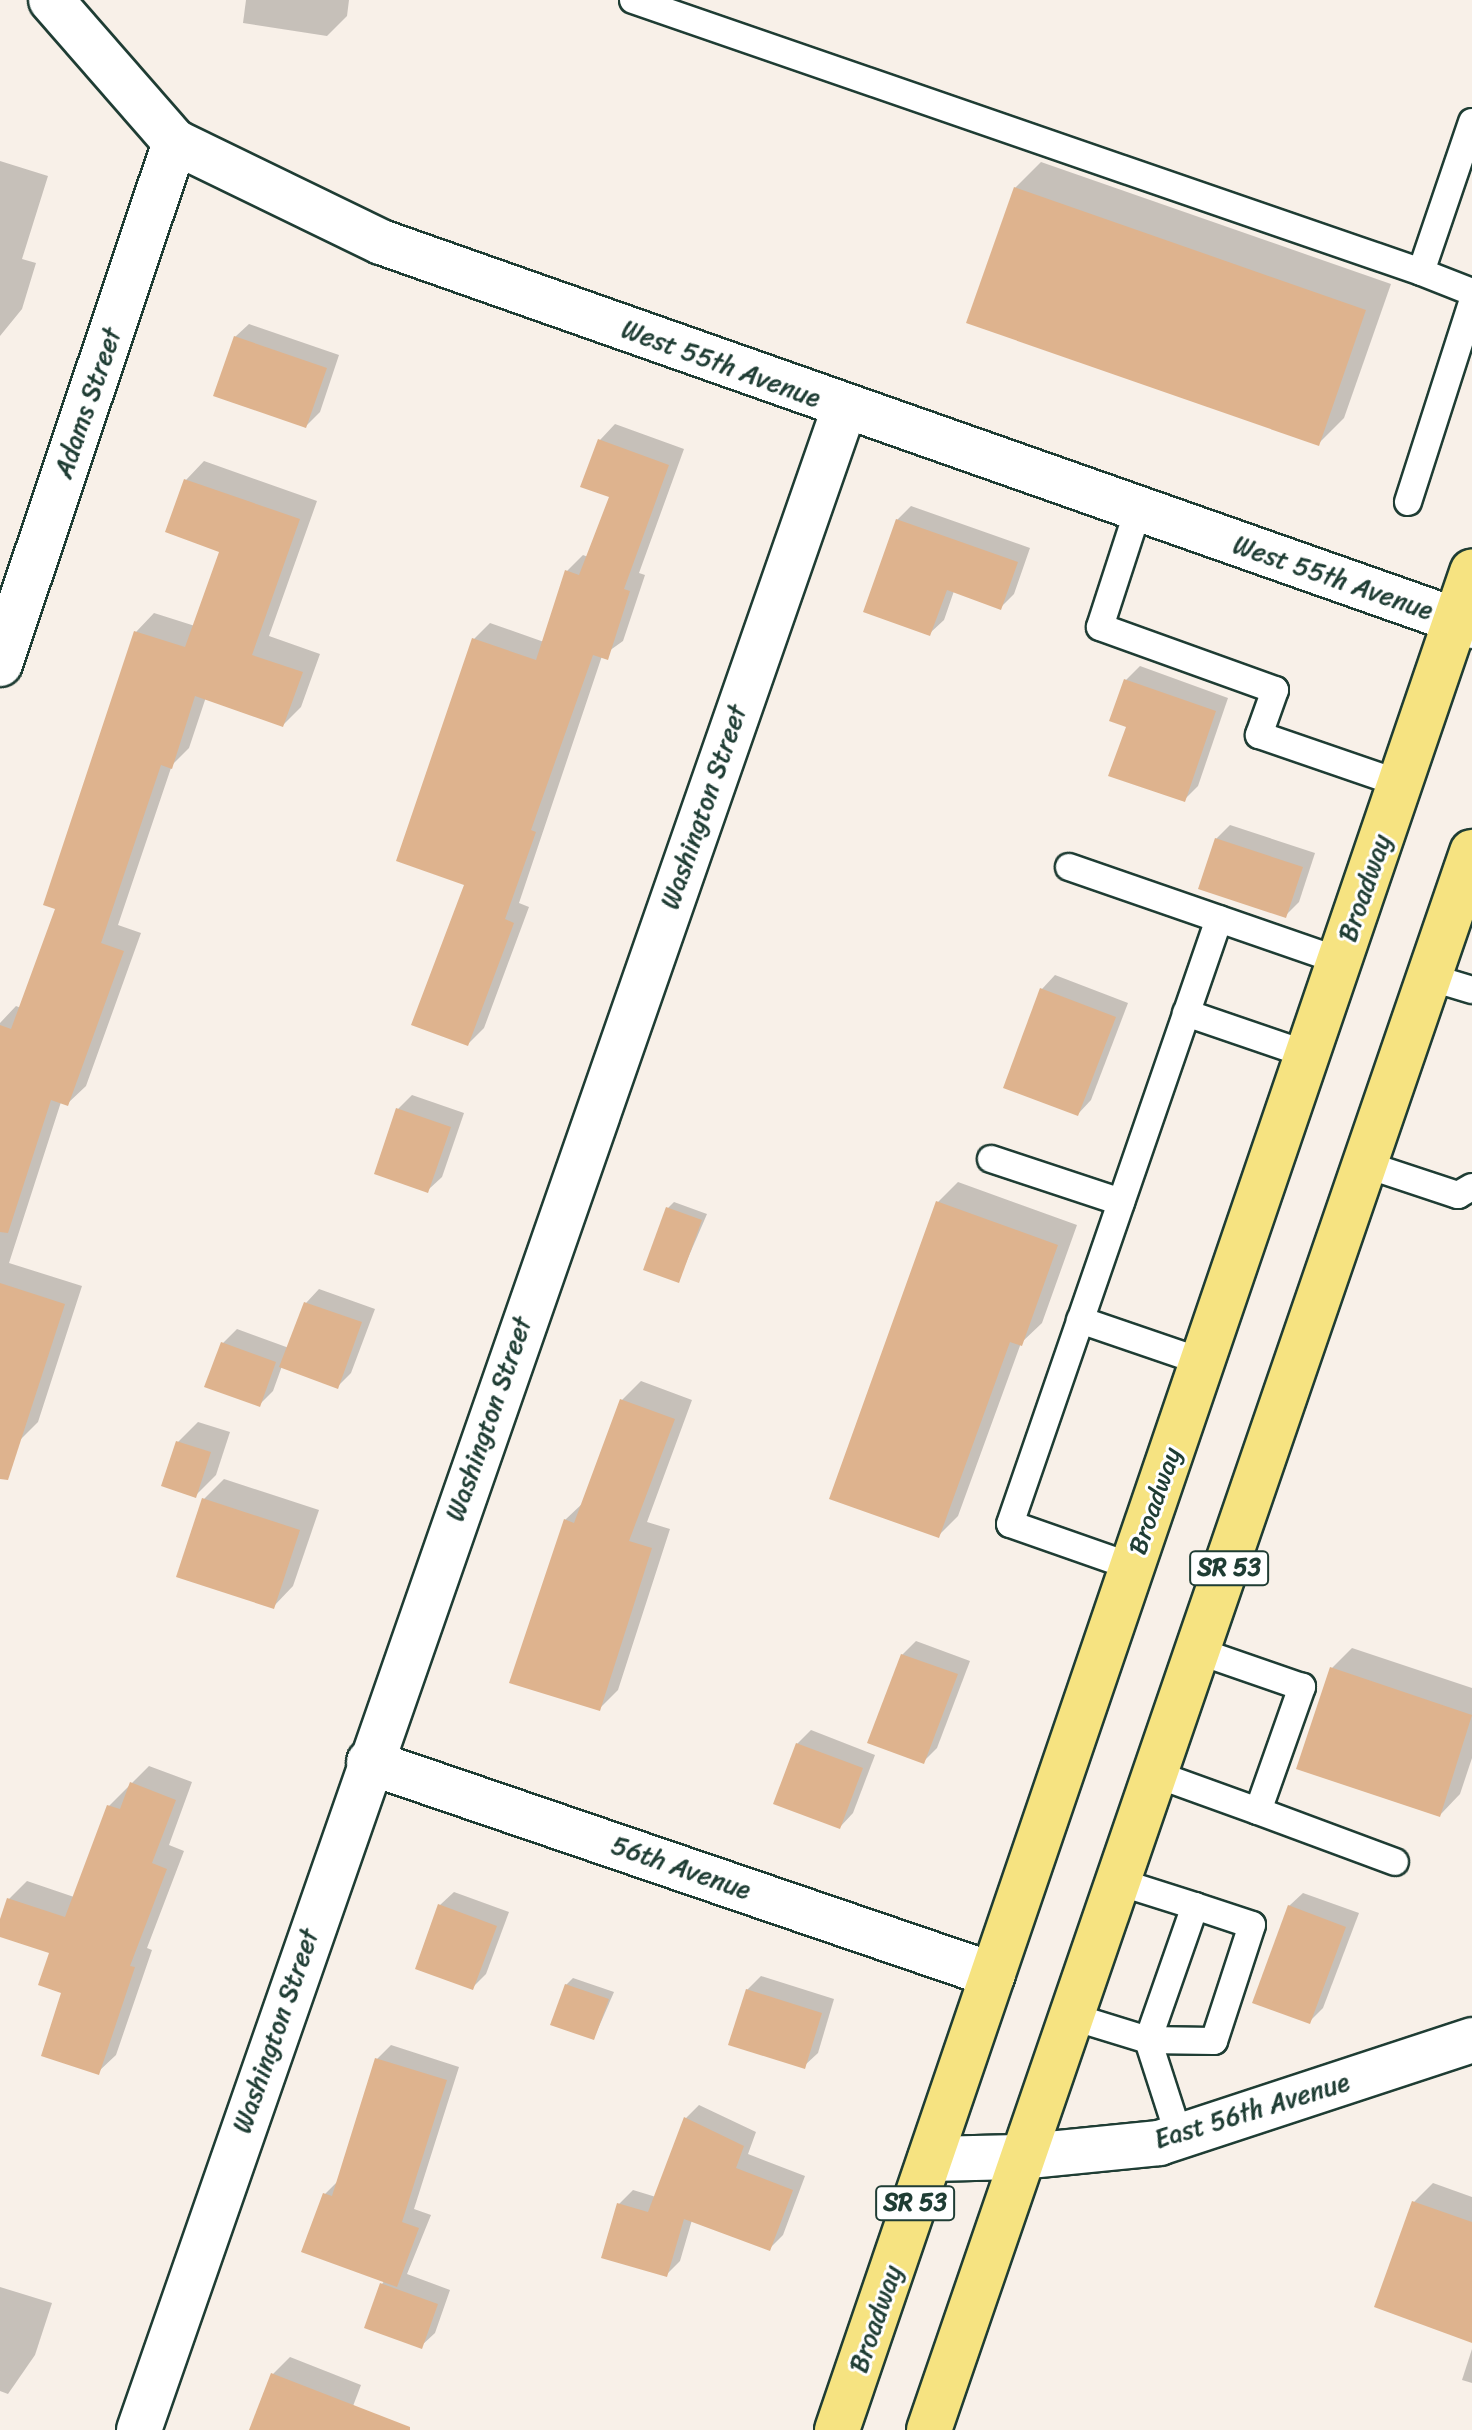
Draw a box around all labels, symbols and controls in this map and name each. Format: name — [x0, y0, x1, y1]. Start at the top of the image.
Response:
street label: West 55th Avenue — [617, 313, 825, 415]
street label: Adams Street — [48, 324, 128, 482]
street label: West 55th Avenue — [1229, 529, 1437, 627]
street label: Washington Street — [654, 701, 754, 913]
street label: Broadway — [1332, 830, 1398, 946]
street label: Washington Street — [439, 1313, 539, 1525]
street label: Broadway — [1122, 1443, 1188, 1559]
road number: SR 53 — [1189, 1548, 1269, 1588]
street label: 56th Avenue — [607, 1830, 755, 1906]
street label: Washington Street — [226, 1925, 326, 2137]
street label: East 56th Avenue — [1150, 2066, 1354, 2156]
road number: SR 53 — [875, 2183, 955, 2223]
street label: Broadway — [843, 2261, 909, 2377]

